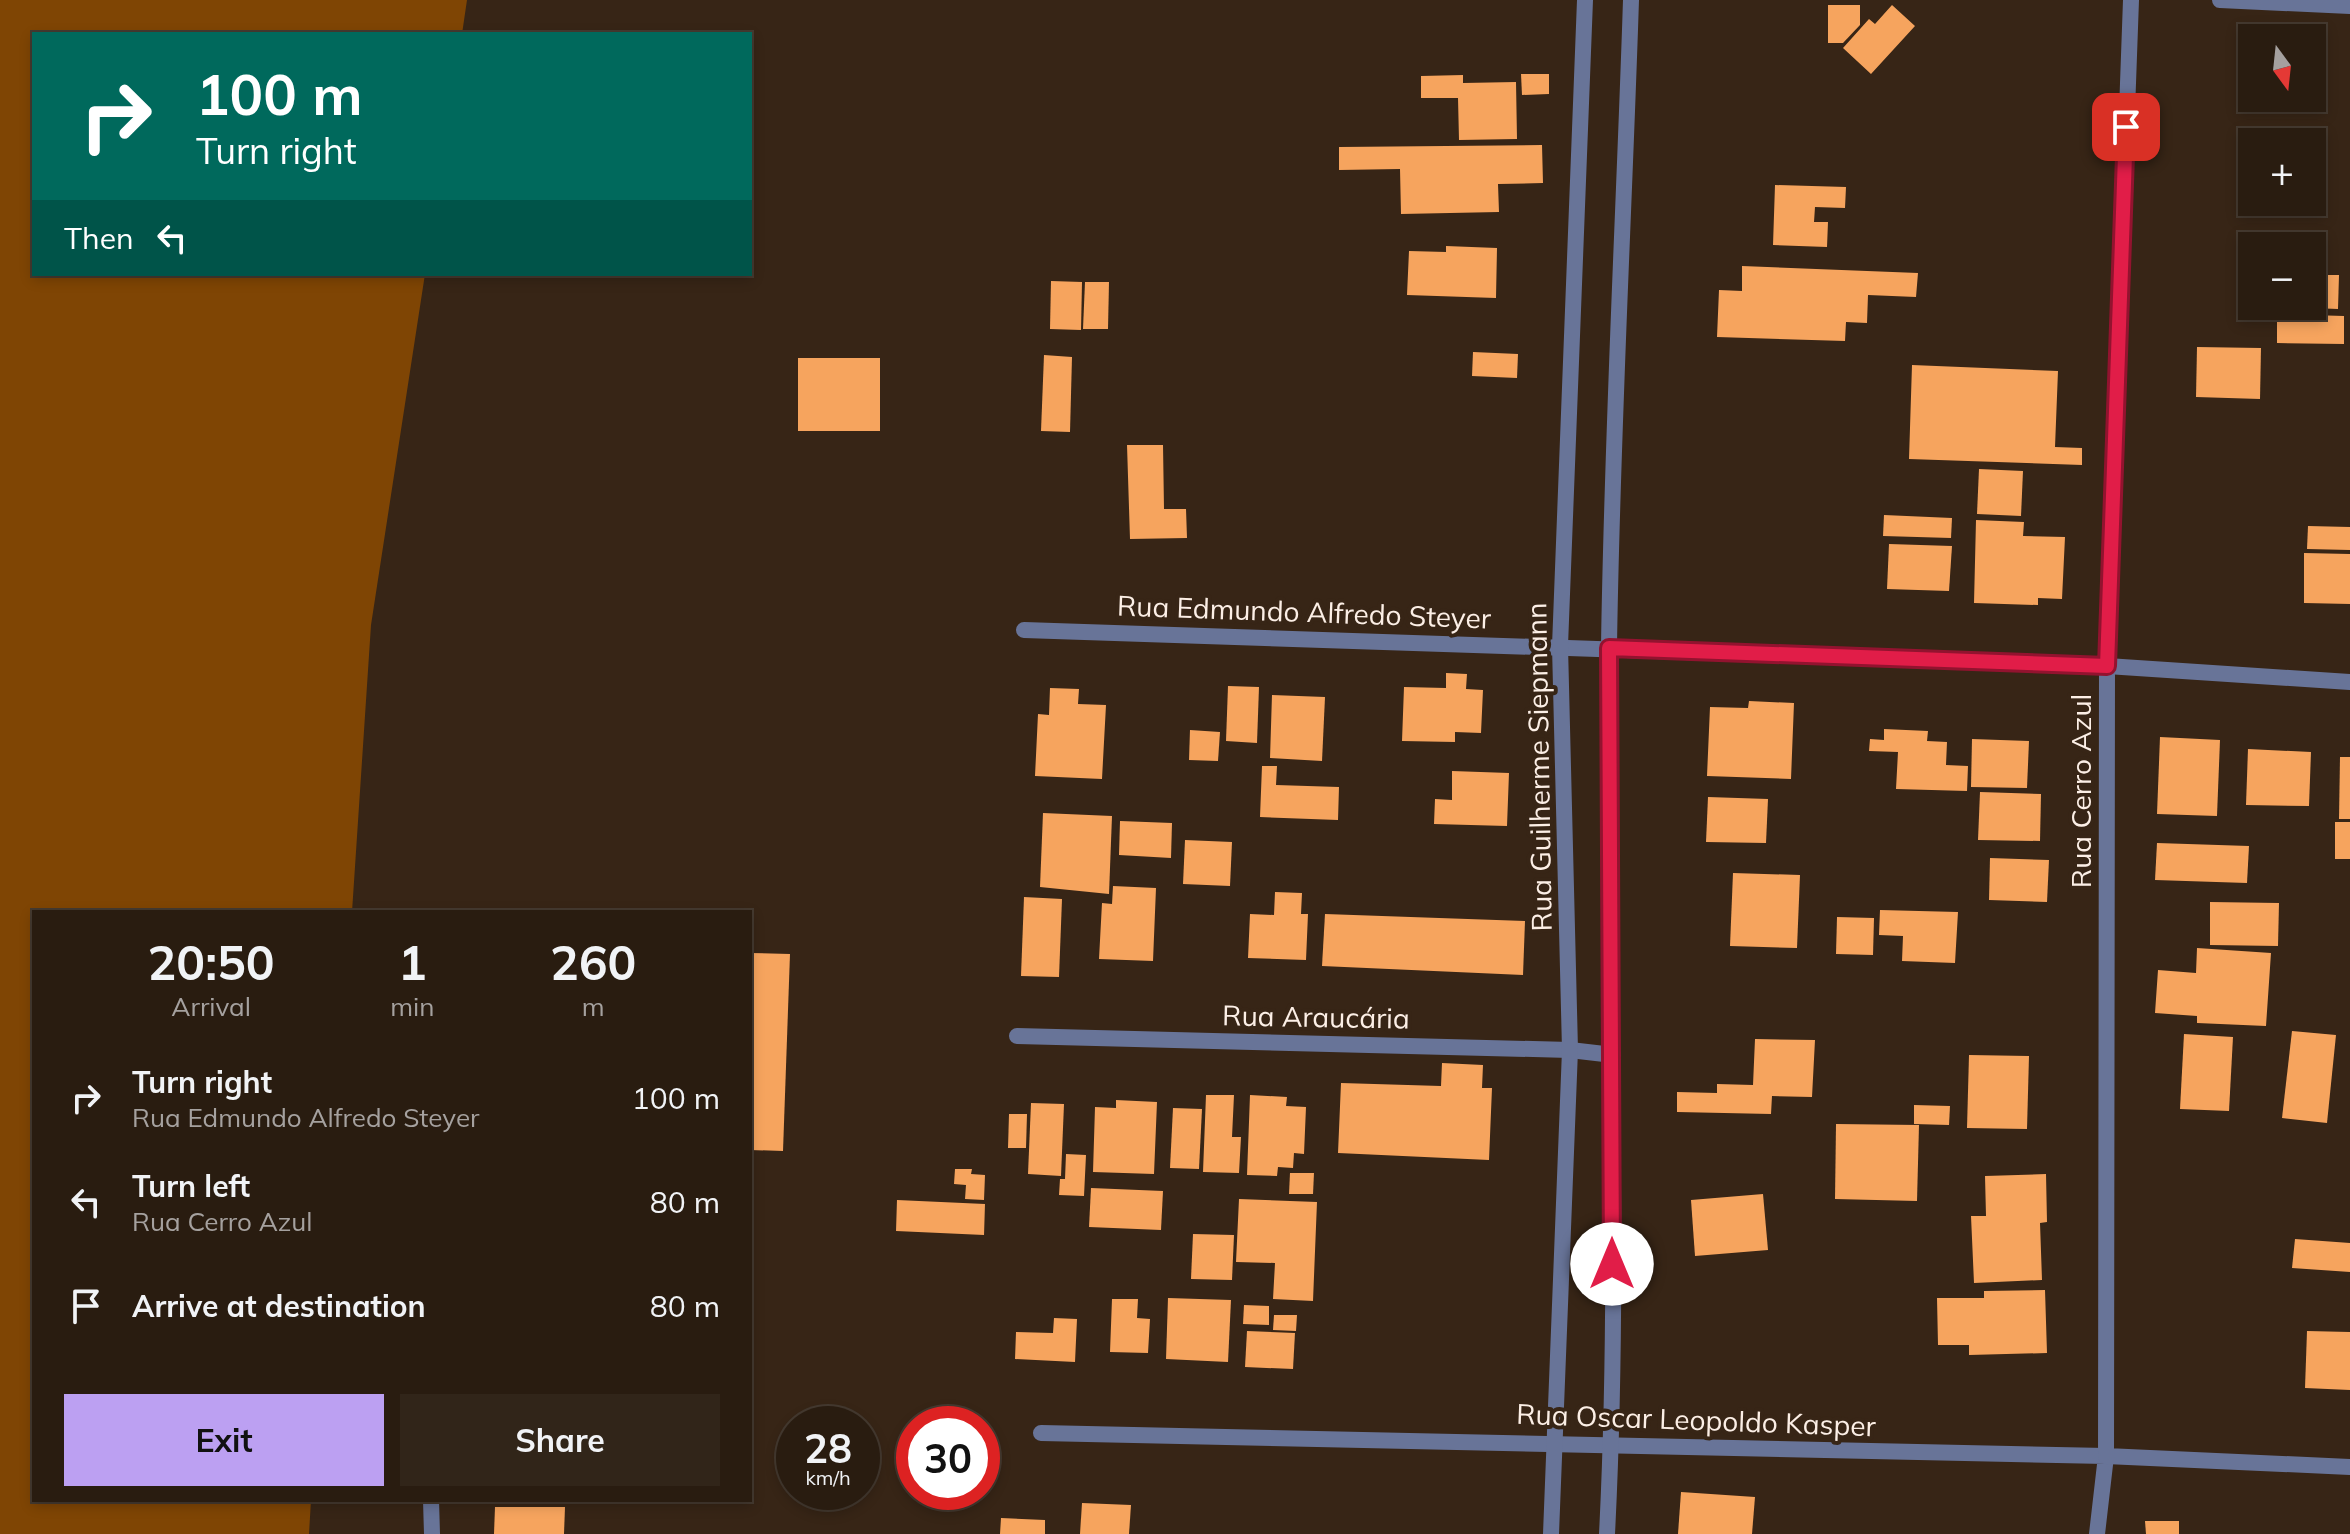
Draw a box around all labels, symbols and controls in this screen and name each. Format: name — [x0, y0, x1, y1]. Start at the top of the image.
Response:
north arrow — [2238, 24, 2326, 112]
map controls — [2238, 24, 2326, 320]
text: 100 m — [196, 59, 363, 129]
icon: right — [64, 64, 168, 168]
pin — [2092, 93, 2160, 161]
icon: arrive — [2104, 105, 2148, 149]
text: Turn right — [196, 128, 357, 173]
button: + — [2238, 128, 2326, 216]
icon: left — [150, 216, 194, 260]
text: Then — [64, 219, 134, 257]
button: − — [2238, 232, 2326, 320]
street label: Rua Edmundo Alfredo Steyer — [1116, 587, 1492, 636]
street label: Rua Guilherme Siepmann — [1518, 602, 1559, 932]
street label: Rua Cerro Azul — [2063, 694, 2098, 888]
text: 20:50 — [148, 932, 275, 992]
text: 1 — [398, 932, 427, 992]
text: 260 — [550, 932, 636, 992]
text: Arrival — [171, 990, 251, 1023]
text: min — [390, 990, 434, 1023]
text: m — [582, 990, 605, 1023]
street label: Rua Araucária — [1222, 997, 1410, 1036]
text: Turn right — [132, 1063, 272, 1101]
icon: right — [64, 1076, 108, 1120]
text: 100 m — [632, 1079, 720, 1117]
text: Rua Edmundo Alfredo Steyer — [132, 1101, 480, 1134]
text: Turn left — [132, 1167, 250, 1205]
icon: left — [64, 1180, 108, 1224]
text: 80 m — [650, 1183, 720, 1221]
text: Rua Cerro Azul — [132, 1205, 313, 1238]
position arrow — [1570, 1222, 1654, 1306]
icon: arrive — [64, 1284, 108, 1328]
text: Arrive at destination — [132, 1287, 426, 1325]
text: 80 m — [650, 1287, 720, 1325]
button: Exit — [64, 1394, 384, 1486]
button: Share — [400, 1394, 720, 1486]
street label: Rua Oscar Leopoldo Kasper — [1516, 1396, 1877, 1443]
speed limit sign: 30 — [896, 1406, 1000, 1510]
text: 28 — [804, 1423, 852, 1473]
text: km/h — [805, 1465, 851, 1490]

